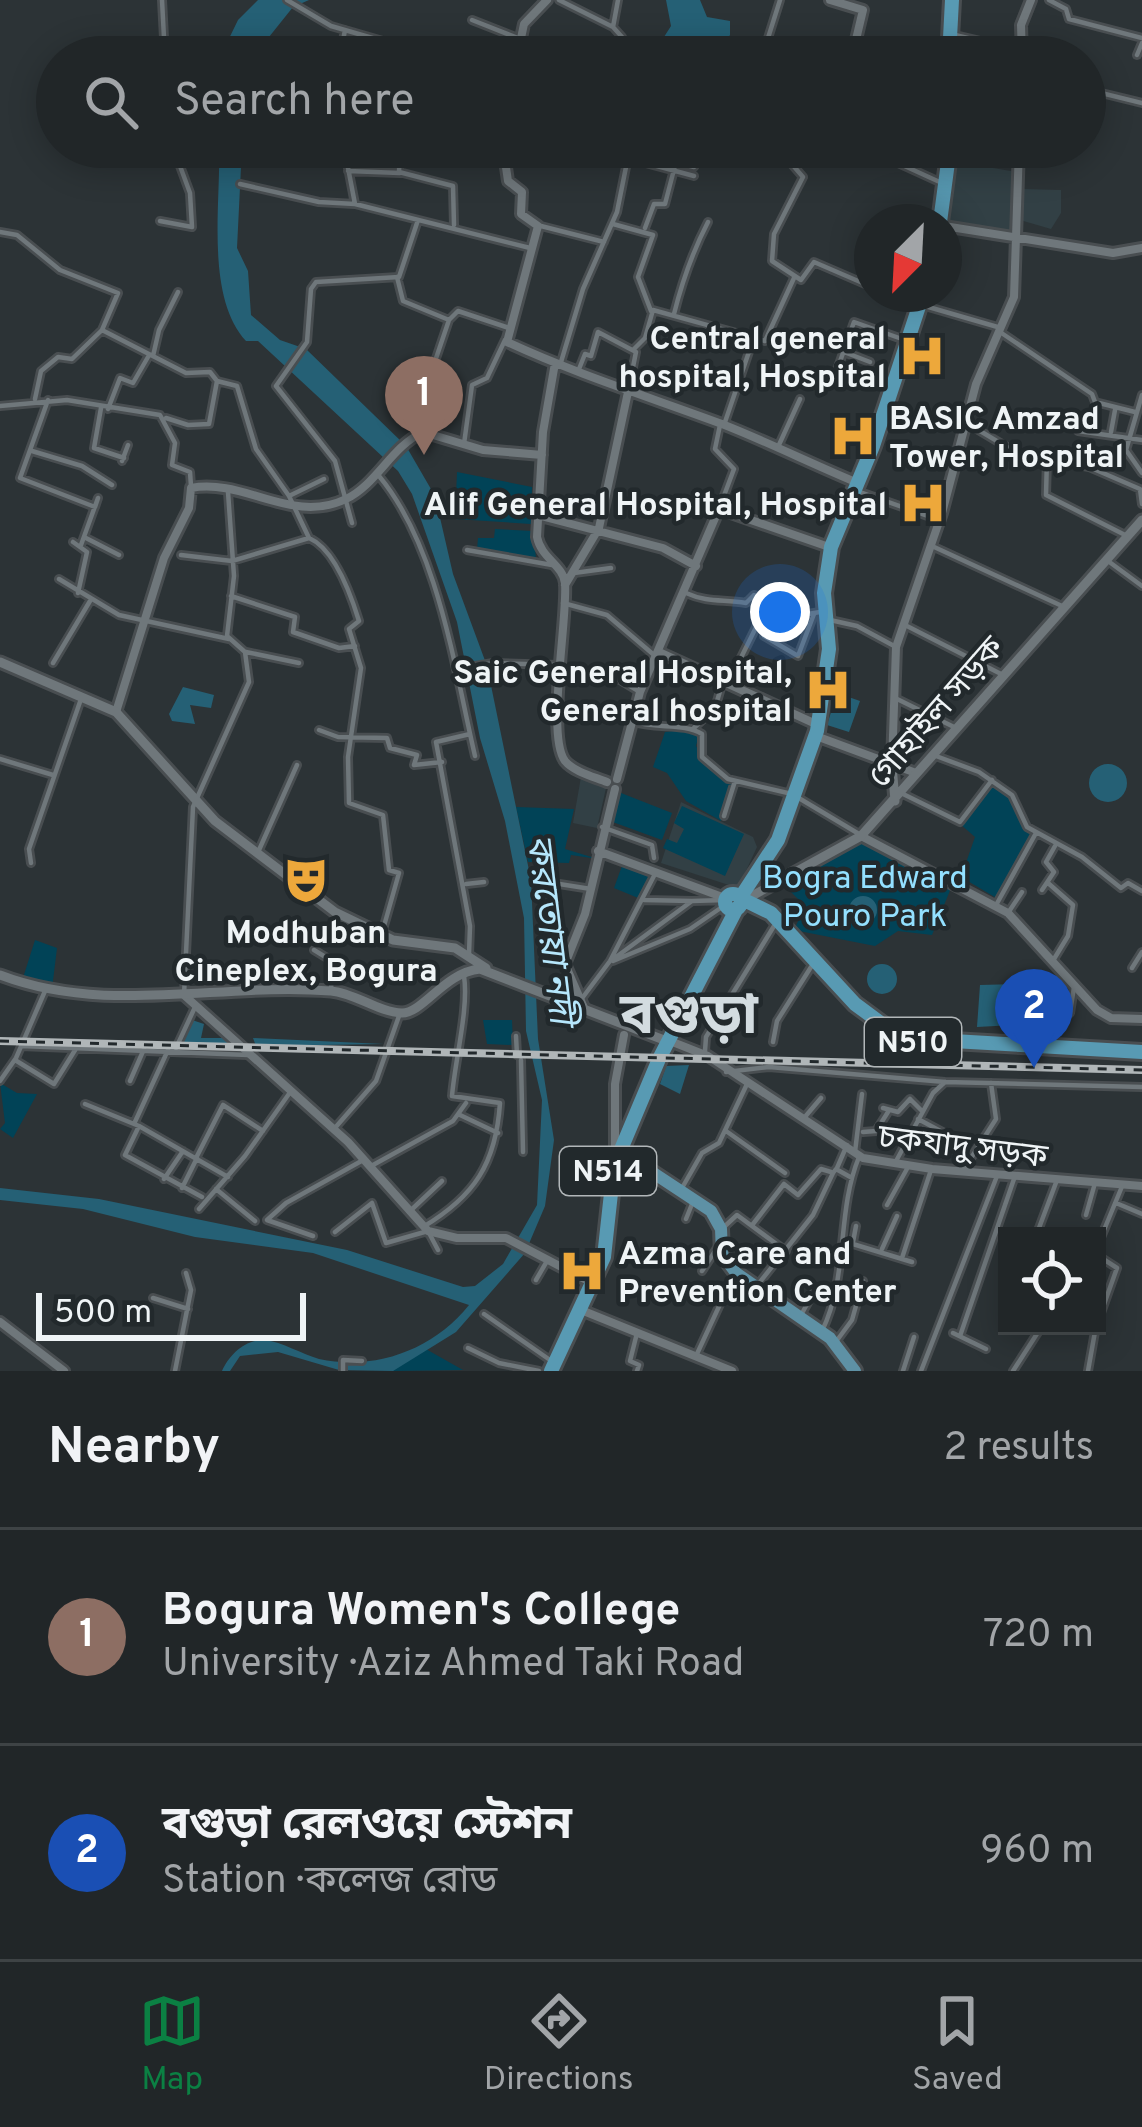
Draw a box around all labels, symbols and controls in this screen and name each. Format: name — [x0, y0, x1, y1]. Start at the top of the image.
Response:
search box — [36, 36, 1106, 168]
icon: search — [78, 69, 144, 135]
text: Search here — [174, 74, 414, 131]
north arrow — [854, 204, 962, 312]
place label: Central general hospital, Hospital — [618, 320, 886, 400]
hospital icon: Central general hospital, Hospital — [897, 331, 947, 381]
pin: 1 — [385, 356, 463, 455]
place label: BASIC Amzad Tower, Hospital — [889, 400, 1124, 480]
hospital icon: BASIC Amzad Tower, Hospital — [828, 411, 878, 461]
hospital icon: Alif General Hospital, Hospital — [898, 478, 948, 528]
place label: Alif General Hospital, Hospital — [424, 486, 887, 528]
your location — [750, 582, 810, 642]
street label: গোহাইল সড়ক — [859, 628, 1016, 798]
place label: Saic General Hospital, General hospital — [453, 654, 792, 734]
hospital icon: Saic General Hospital, General hospital — [803, 665, 853, 715]
water label: করতোয়া নদী — [514, 832, 584, 1033]
theatre icon: Modhuban Cineplex, Bogura — [281, 855, 331, 905]
park label: Bogra Edward Pouro Park — [762, 859, 968, 939]
place label: Modhuban Cineplex, Bogura — [174, 914, 438, 994]
pin: 2 — [995, 969, 1073, 1068]
district label: বগুড়া — [619, 983, 759, 1055]
road number: N510 — [865, 1018, 961, 1066]
street label: চকযাদু সড়ক — [874, 1118, 1050, 1180]
road number: N514 — [560, 1147, 656, 1195]
map controls — [998, 1227, 1106, 1335]
button: locate — [998, 1227, 1106, 1335]
place label: Azma Care and Prevention Center — [618, 1235, 897, 1315]
hospital icon: Azma Care and Prevention Center — [557, 1246, 607, 1296]
scale bar — [36, 1287, 306, 1340]
text: 500 m — [54, 1293, 152, 1335]
text: Nearby — [48, 1417, 220, 1482]
text: 2 results — [943, 1425, 1094, 1474]
text: Bogura Women's College — [162, 1584, 680, 1641]
text: 1 — [79, 1612, 95, 1661]
text: 720 m — [983, 1612, 1094, 1661]
text: University · Aziz Ahmed Taki Road — [162, 1641, 744, 1690]
text: বগুড়া রেলওয়ে স্টেশন — [162, 1798, 572, 1855]
text: 2 — [75, 1828, 99, 1877]
text: 960 m — [980, 1828, 1094, 1877]
text: Station · কলেজ রোড — [162, 1858, 497, 1907]
tab: Map — [139, 1988, 205, 2102]
tab: Directions — [484, 1988, 634, 2102]
tab: Saved — [912, 1988, 1003, 2102]

